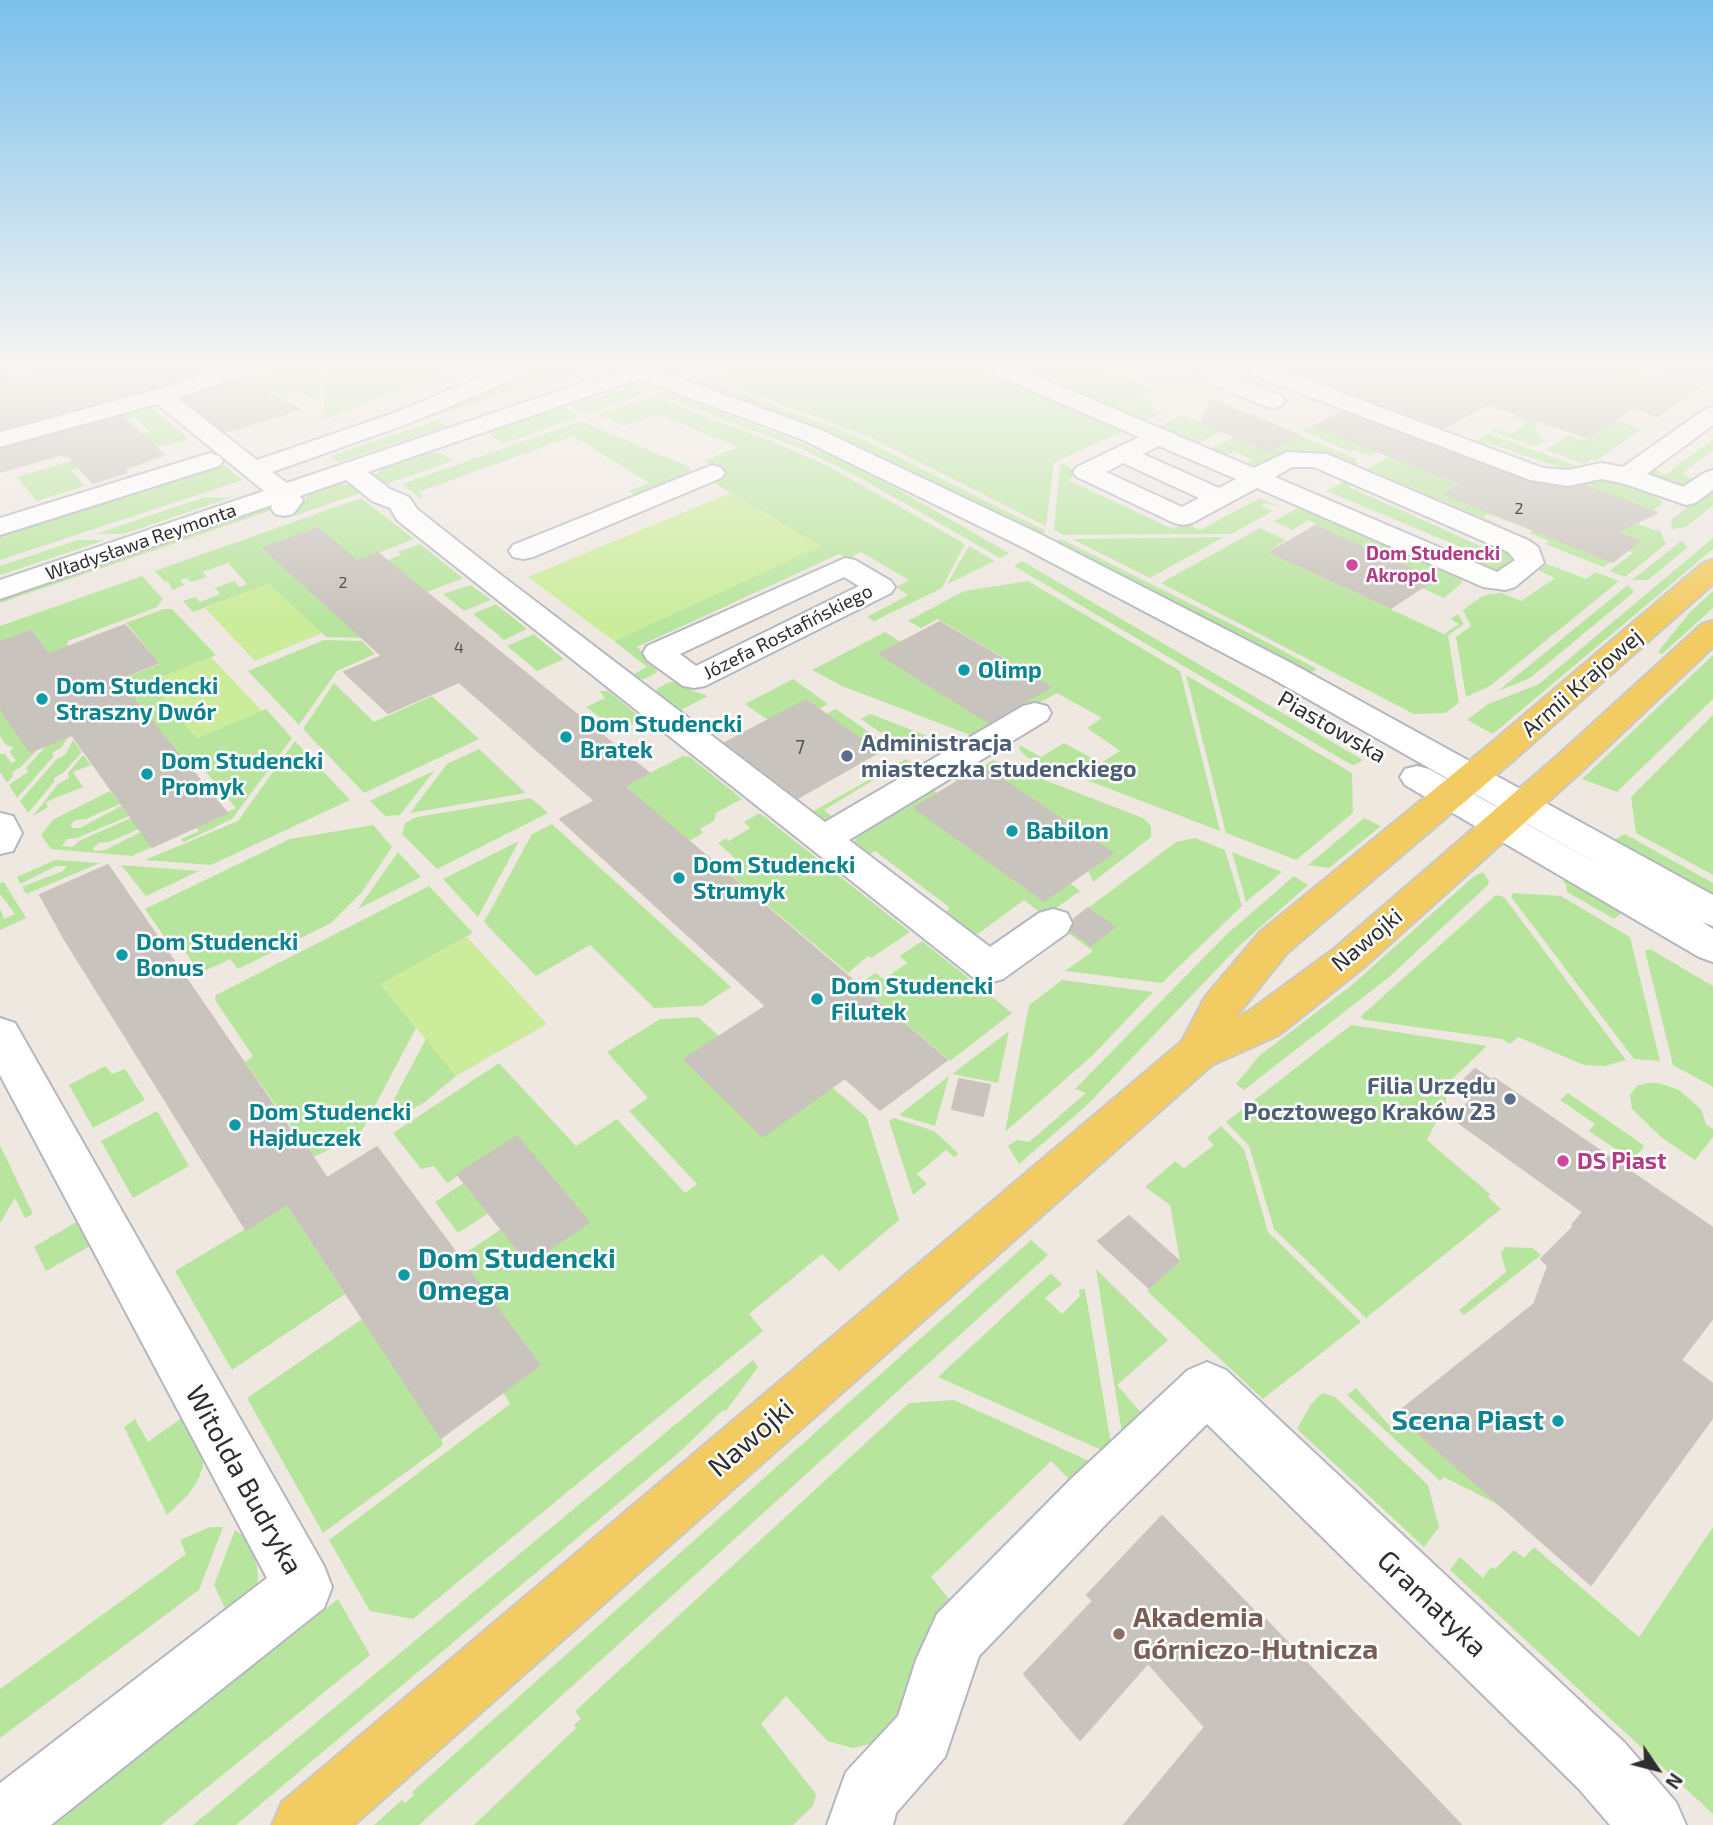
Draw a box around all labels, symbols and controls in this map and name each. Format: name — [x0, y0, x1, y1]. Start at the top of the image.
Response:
street label: Władysława Reymonta — [43, 499, 239, 585]
house number: 2 — [1515, 499, 1523, 519]
place label: Dom Studencki Akropol — [1366, 543, 1500, 587]
marker: Dom Studencki Akropol — [1344, 557, 1360, 573]
house number: 2 — [339, 573, 347, 593]
street label: Józefa Rostafińskiego — [700, 579, 876, 685]
street label: Armii Krajowej — [1516, 623, 1648, 743]
house number: 4 — [454, 638, 464, 658]
place label: Olimp — [978, 656, 1042, 684]
marker: Olimp — [956, 662, 972, 678]
place label: Dom Studencki Straszny Dwór — [56, 672, 218, 726]
street label: Piastowska — [1273, 685, 1391, 769]
marker: Dom Studencki Straszny Dwór — [34, 691, 50, 707]
place label: Dom Studencki Bratek — [580, 710, 742, 764]
marker: Dom Studencki Bratek — [558, 729, 574, 745]
place label: Administracja miasteczka studenckiego — [861, 729, 1137, 783]
house number: 7 — [795, 737, 805, 759]
place label: Dom Studencki Promyk — [161, 747, 323, 801]
marker: Administracja miasteczka studenckiego — [839, 748, 855, 764]
marker: Dom Studencki Promyk — [139, 766, 155, 782]
place label: Babilon — [1026, 817, 1109, 845]
marker: Babilon — [1004, 823, 1020, 839]
place label: Dom Studencki Strumyk — [693, 851, 855, 905]
marker: Dom Studencki Strumyk — [671, 870, 687, 886]
street label: Nawojki — [1326, 902, 1408, 978]
place label: Dom Studencki Bonus — [136, 928, 298, 982]
marker: Dom Studencki Bonus — [114, 947, 130, 963]
place label: Dom Studencki Filutek — [831, 972, 993, 1026]
marker: Dom Studencki Filutek — [809, 991, 825, 1007]
place label: Filia Urzędu Pocztowego Kraków 23 — [1243, 1072, 1496, 1126]
marker: Filia Urzędu Pocztowego Kraków 23 — [1502, 1091, 1518, 1107]
place label: Dom Studencki Hajduczek — [249, 1098, 411, 1152]
marker: Dom Studencki Hajduczek — [227, 1117, 243, 1133]
place label: DS Piast — [1577, 1147, 1666, 1175]
marker: DS Piast — [1555, 1153, 1571, 1169]
place label: Dom Studencki Omega — [418, 1242, 616, 1308]
marker: Dom Studencki Omega — [396, 1267, 412, 1283]
street label: Witolda Budryka — [178, 1380, 310, 1580]
street label: Nawojki — [701, 1392, 801, 1484]
place label: Scena Piast — [1392, 1404, 1544, 1438]
marker: Scena Piast — [1550, 1413, 1566, 1429]
street label: Gramatyka — [1370, 1544, 1494, 1664]
place label: Akademia Górniczo-Hutnicza — [1133, 1601, 1378, 1667]
marker: Akademia Górniczo-Hutnicza — [1111, 1626, 1127, 1642]
north arrow — [1622, 1734, 1692, 1804]
text: N — [1661, 1769, 1688, 1794]

